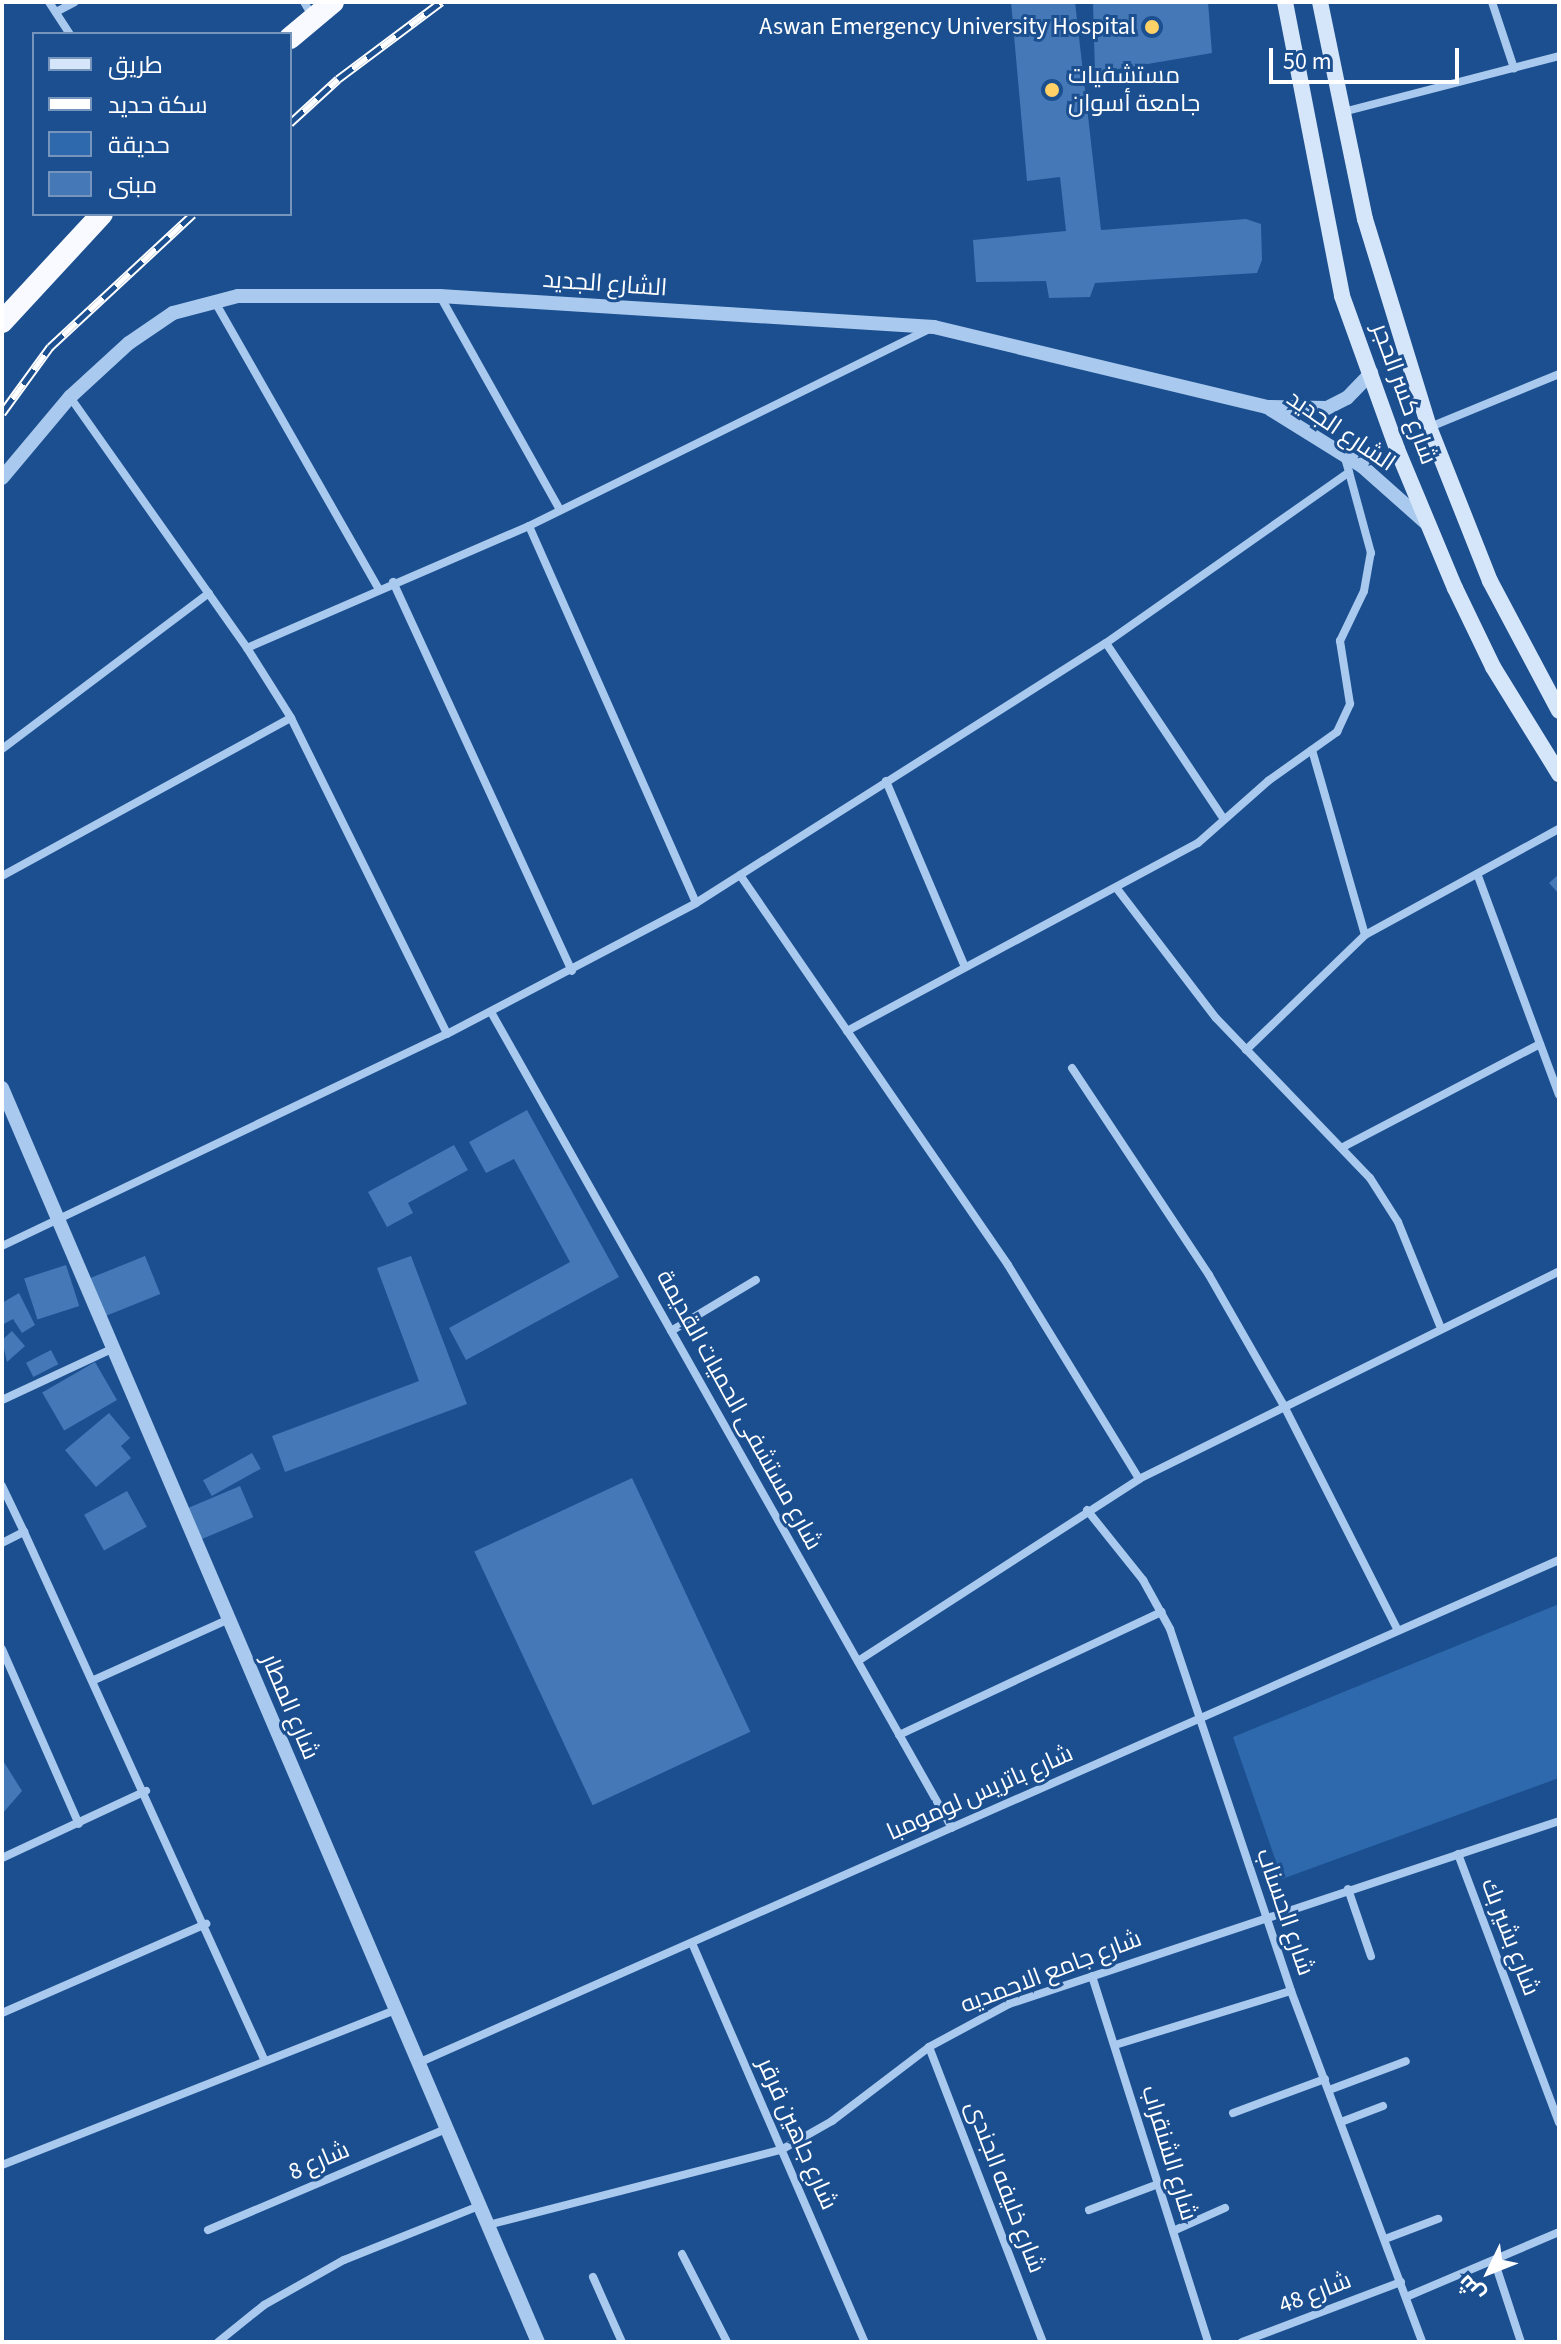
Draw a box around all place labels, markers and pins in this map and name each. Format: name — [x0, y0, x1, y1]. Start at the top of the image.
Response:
place label: Aswan Emergency University Hospital — [759, 13, 1136, 41]
marker: Aswan Emergency University Hospital — [1143, 18, 1161, 36]
place label: مستشفيات جامعة أسوان — [1068, 62, 1200, 118]
marker: مستشفيات جامعة أسوان — [1043, 81, 1061, 99]

